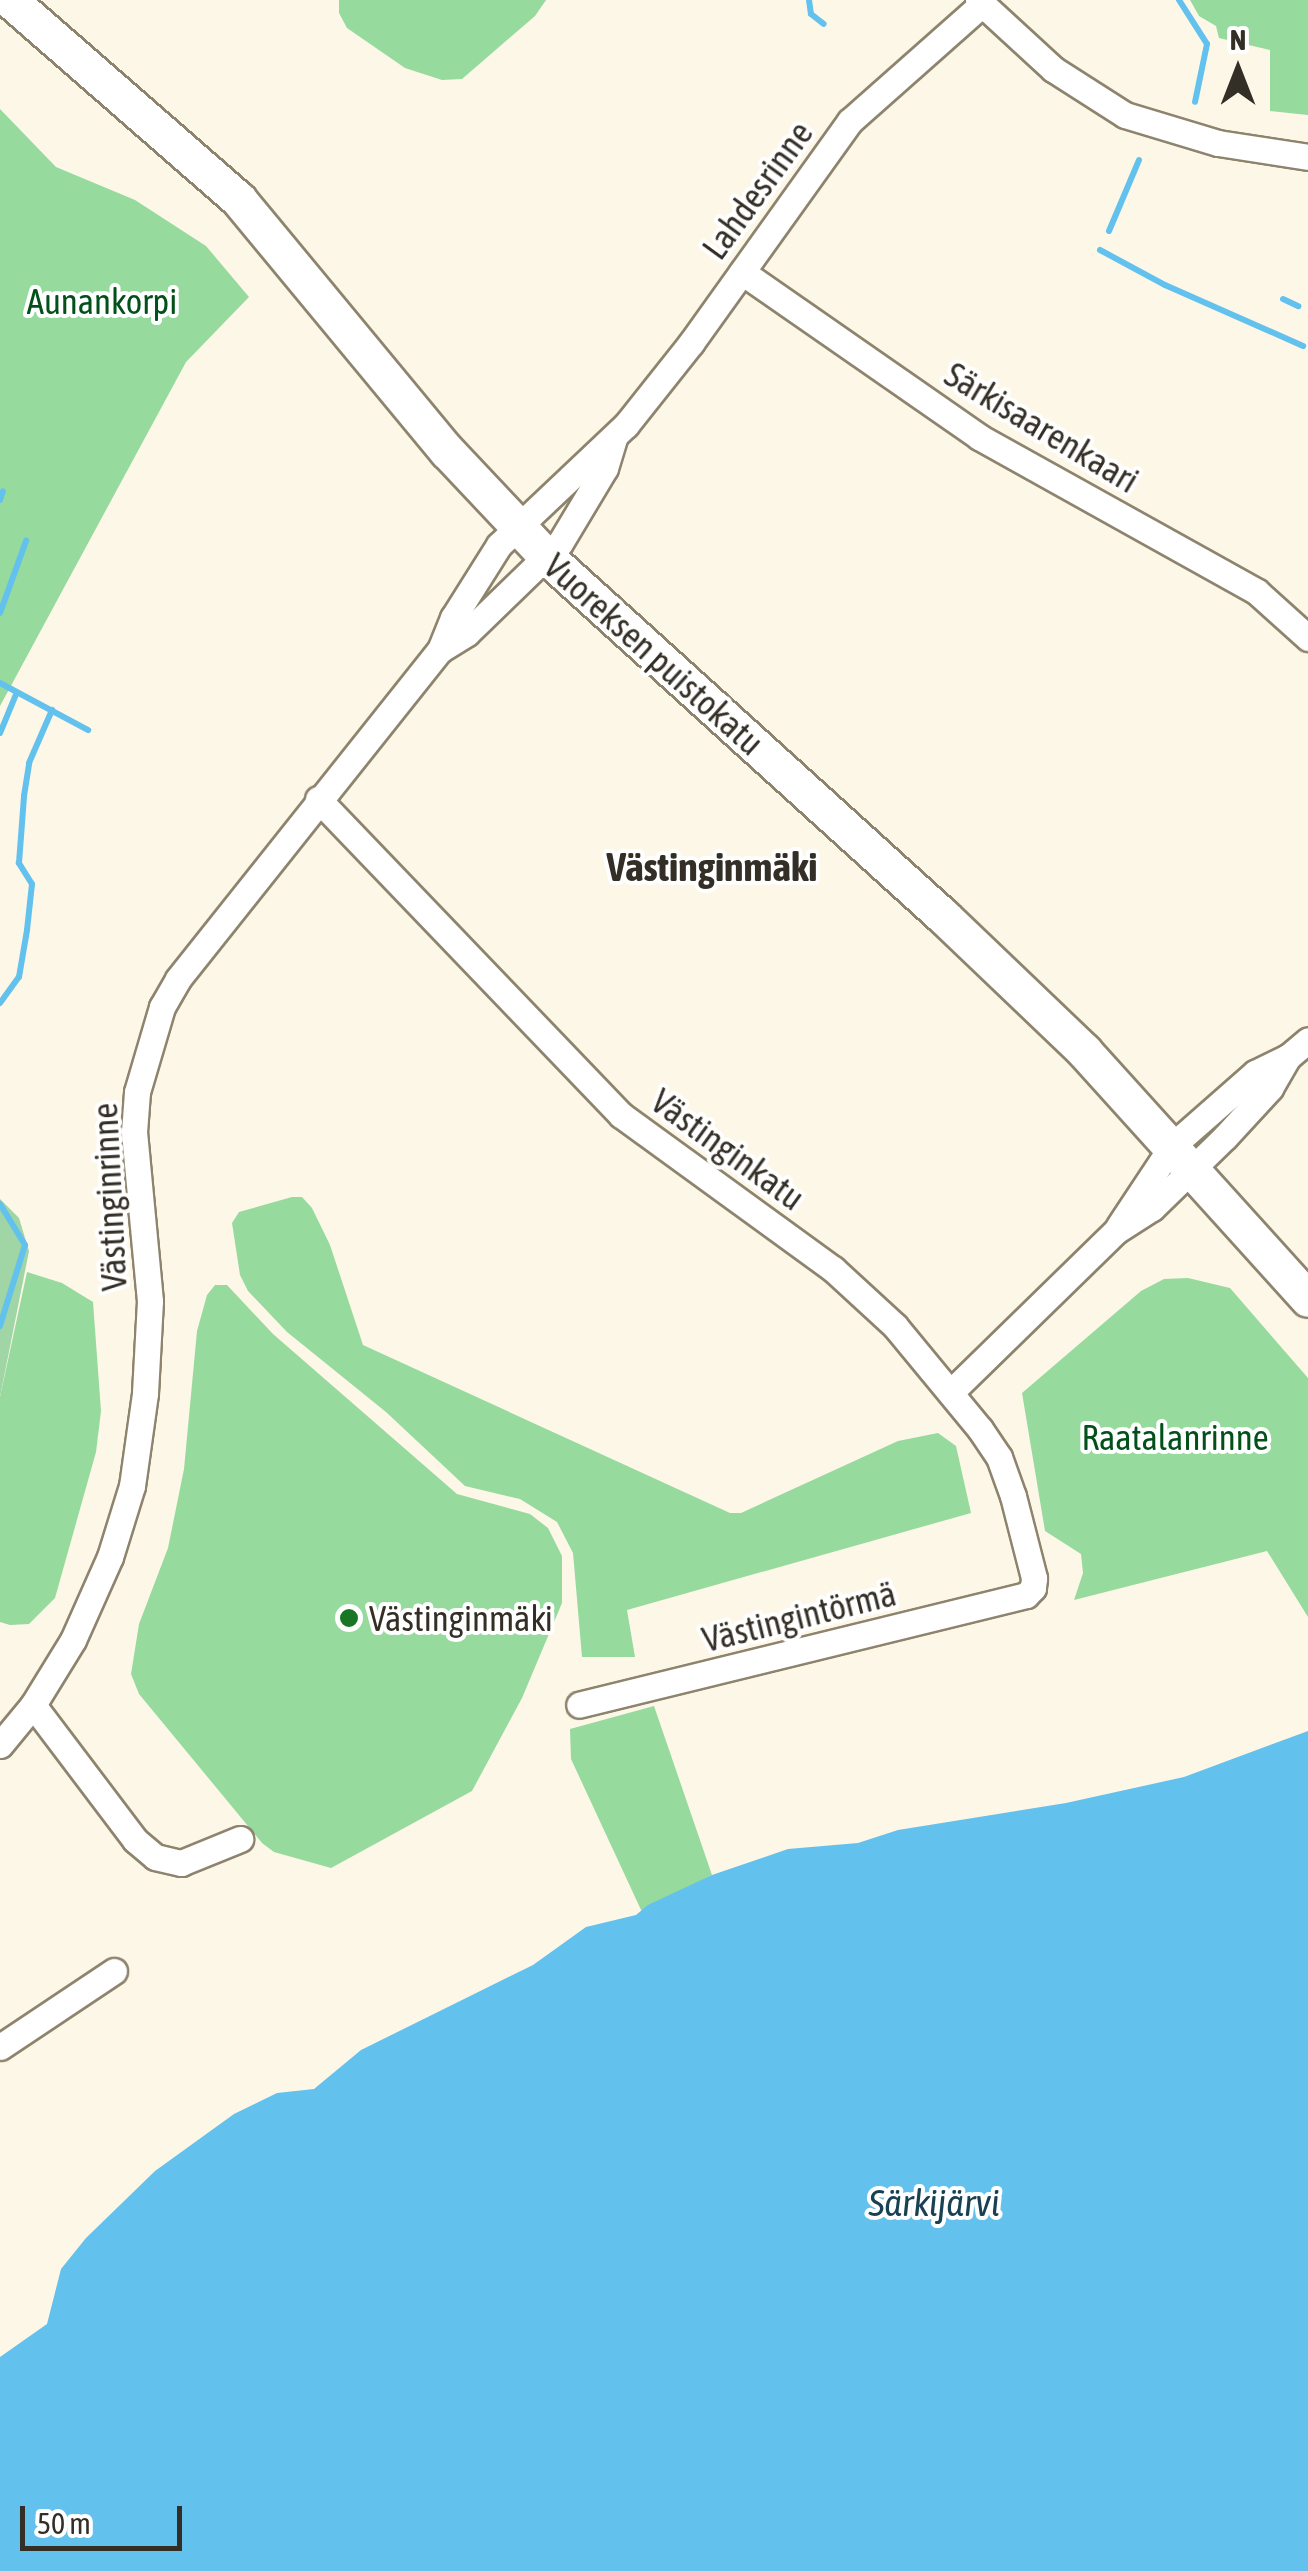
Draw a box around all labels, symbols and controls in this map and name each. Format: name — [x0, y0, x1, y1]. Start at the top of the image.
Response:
north arrow — [1188, 20, 1288, 120]
text: N — [1230, 24, 1246, 56]
street label: Lahdesrinne — [693, 113, 821, 267]
park label: Aunankorpi — [27, 280, 177, 322]
street label: Särkisaarenkaari — [938, 353, 1146, 501]
street label: Vuoreksen puistokatu — [536, 545, 772, 763]
district label: Västinginmäki — [606, 843, 818, 891]
street label: Västinginkatu — [643, 1080, 813, 1218]
street label: Västinginrinne — [83, 1102, 135, 1292]
park label: Raatalanrinne — [1081, 1416, 1269, 1458]
street label: Västingintörmä — [698, 1572, 900, 1660]
place label: Västinginmäki — [369, 1597, 553, 1639]
marker: Västinginmäki — [338, 1607, 360, 1629]
water label: Särkijärvi — [868, 2180, 1000, 2226]
scale bar — [25, 2486, 188, 2548]
text: 50 m — [37, 2506, 91, 2540]

